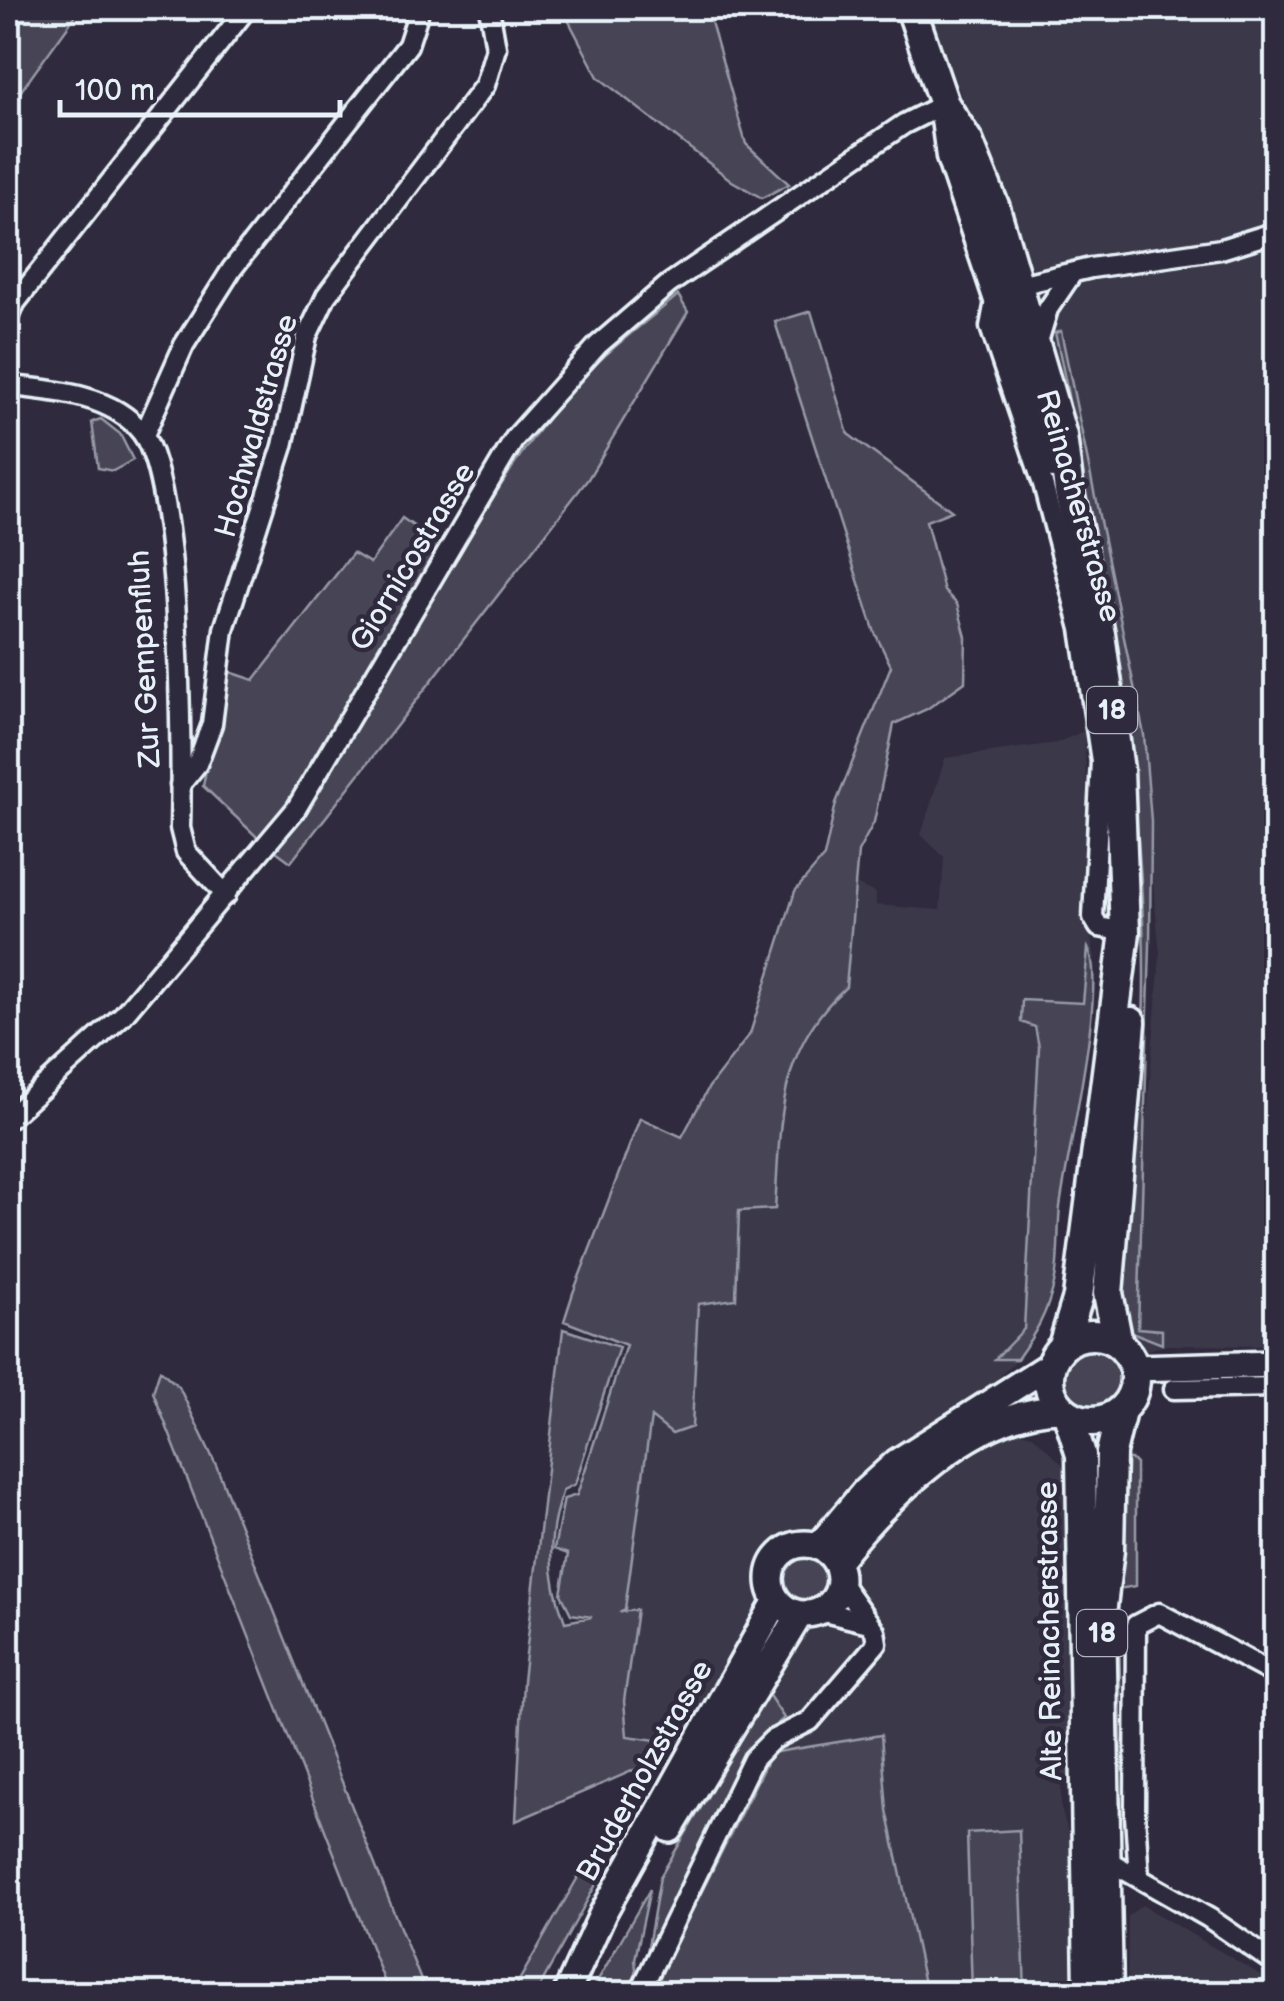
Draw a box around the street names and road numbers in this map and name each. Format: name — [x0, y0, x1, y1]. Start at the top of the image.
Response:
street label: Hochwaldstrasse — [208, 310, 306, 542]
street label: Reinacherstrasse — [1028, 386, 1128, 626]
street label: Giornicostrasse — [343, 456, 483, 658]
street label: Zur Gempenfluh — [121, 549, 169, 770]
road number: 18 — [1087, 687, 1137, 733]
street label: Alte Reinacherstrasse — [1029, 1481, 1071, 1781]
road number: 18 — [1077, 1610, 1127, 1656]
street label: Bruderholzstrasse — [569, 1654, 721, 1888]

